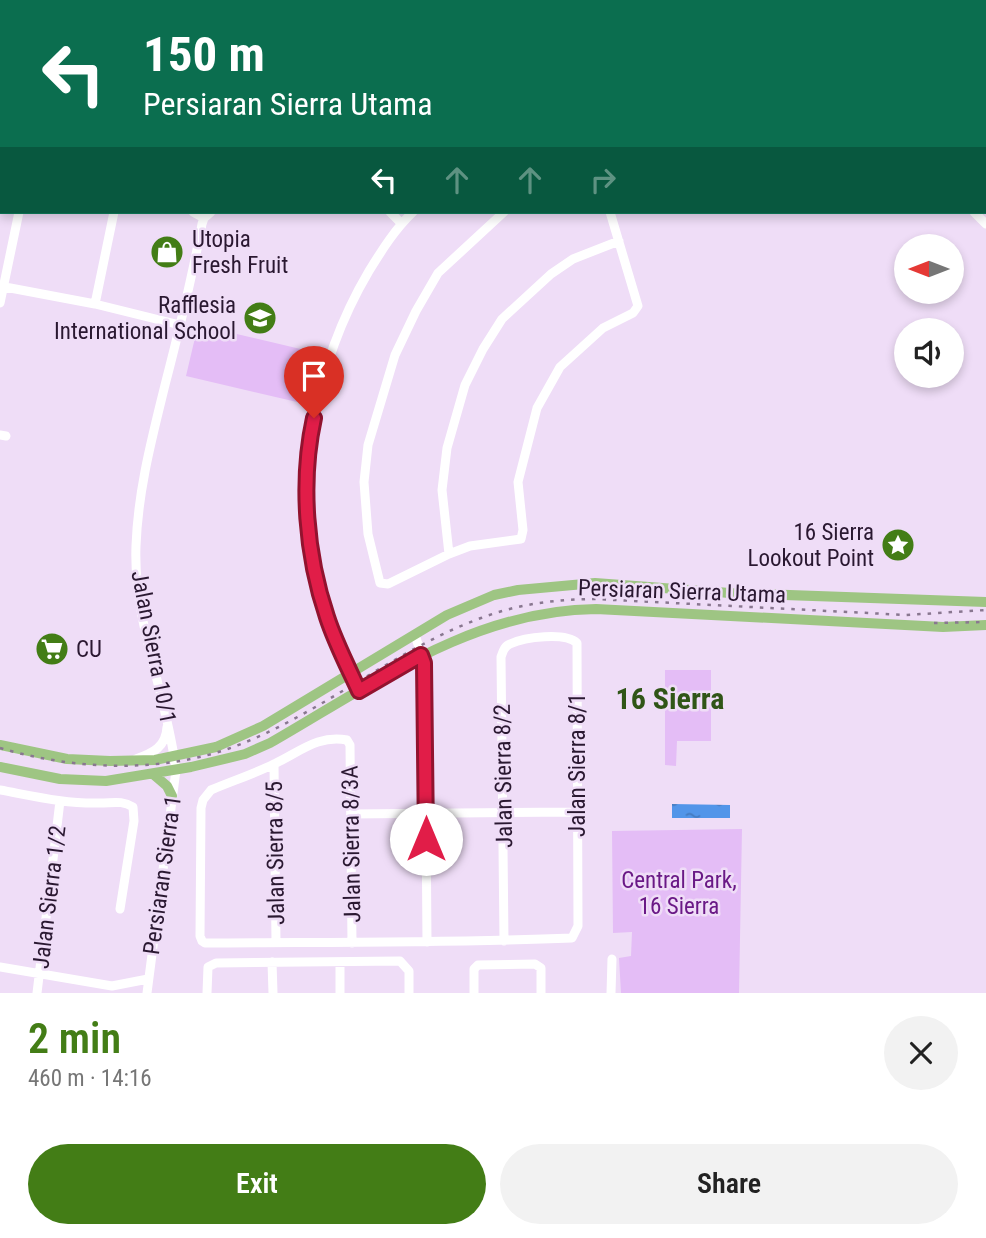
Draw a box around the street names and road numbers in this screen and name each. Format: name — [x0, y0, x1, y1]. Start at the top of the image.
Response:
street label: Jalan Sierra 10/1 — [125, 568, 182, 726]
street label: Persiaran Sierra Utama — [578, 574, 786, 609]
street label: Jalan Sierra 8/1 — [564, 693, 591, 837]
street label: Jalan Sierra 8/2 — [489, 704, 518, 848]
street label: Jalan Sierra 8/3A — [337, 765, 366, 923]
street label: Jalan Sierra 8/5 — [261, 781, 290, 925]
street label: Persiaran Sierra 1 — [138, 794, 187, 956]
street label: Jalan Sierra 1/2 — [27, 824, 72, 970]

